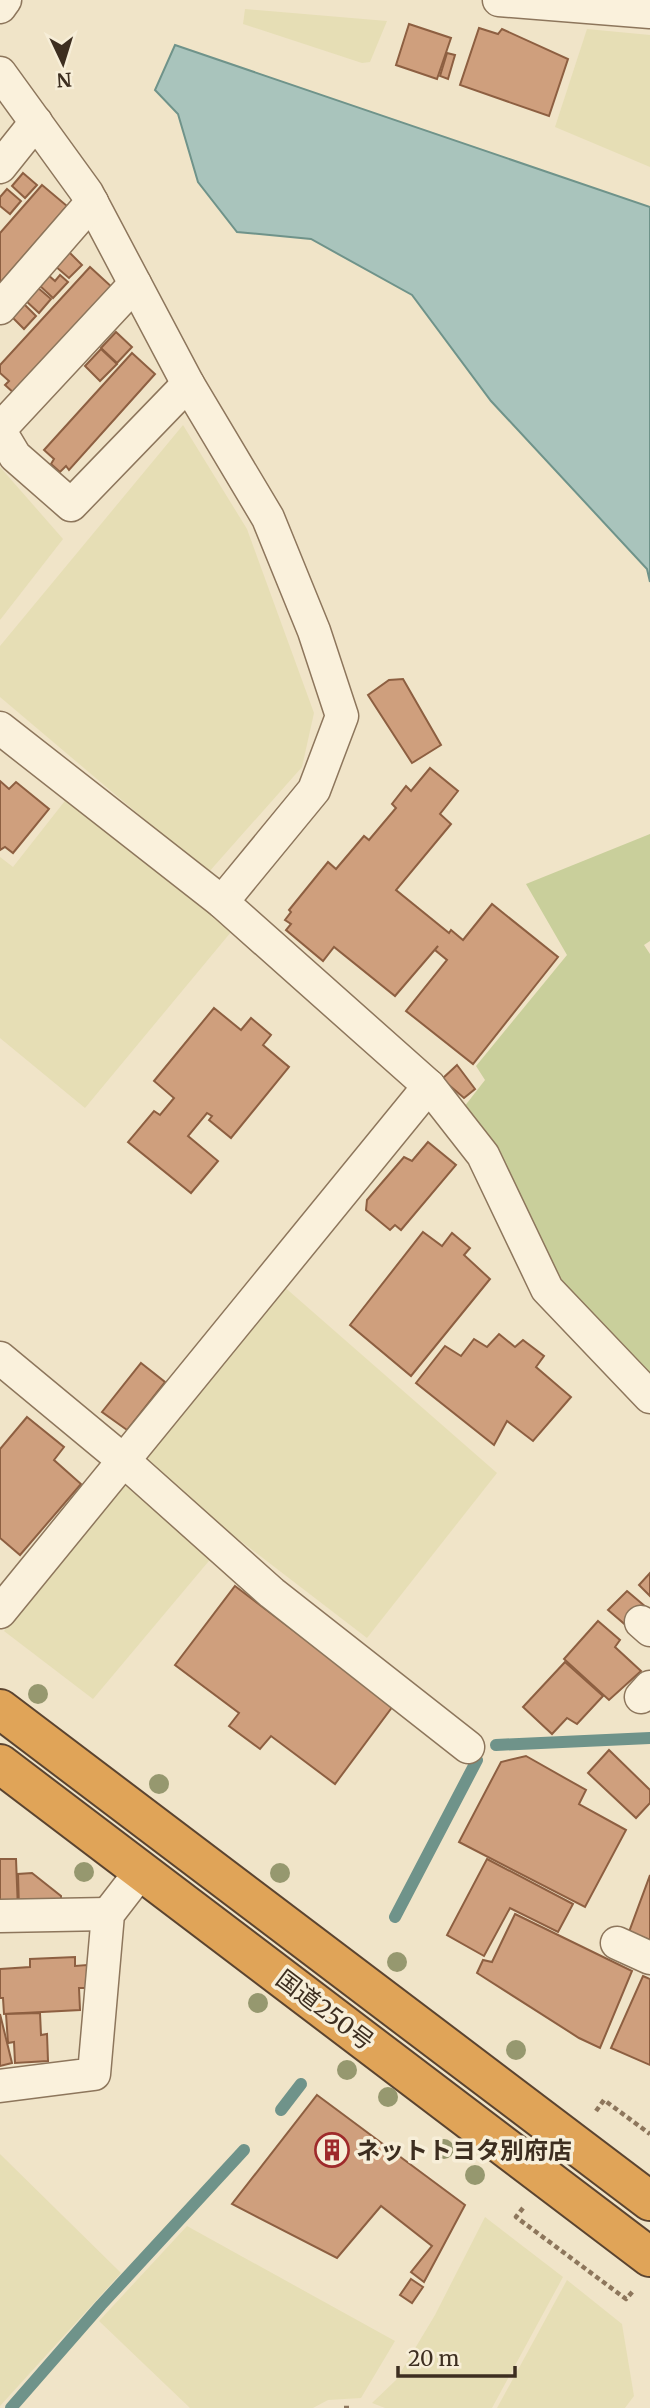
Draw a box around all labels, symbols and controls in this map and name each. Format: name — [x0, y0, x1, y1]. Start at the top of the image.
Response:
north arrow — [28, 28, 98, 98]
text: N — [56, 67, 73, 92]
street label: 国道250号 — [270, 1963, 380, 2057]
building icon: ネットトヨタ別府店 — [313, 2131, 351, 2169]
place label: ネットトヨタ別府店 — [356, 2135, 572, 2166]
scale bar — [398, 2334, 515, 2378]
text: 20 m — [408, 2345, 460, 2372]

